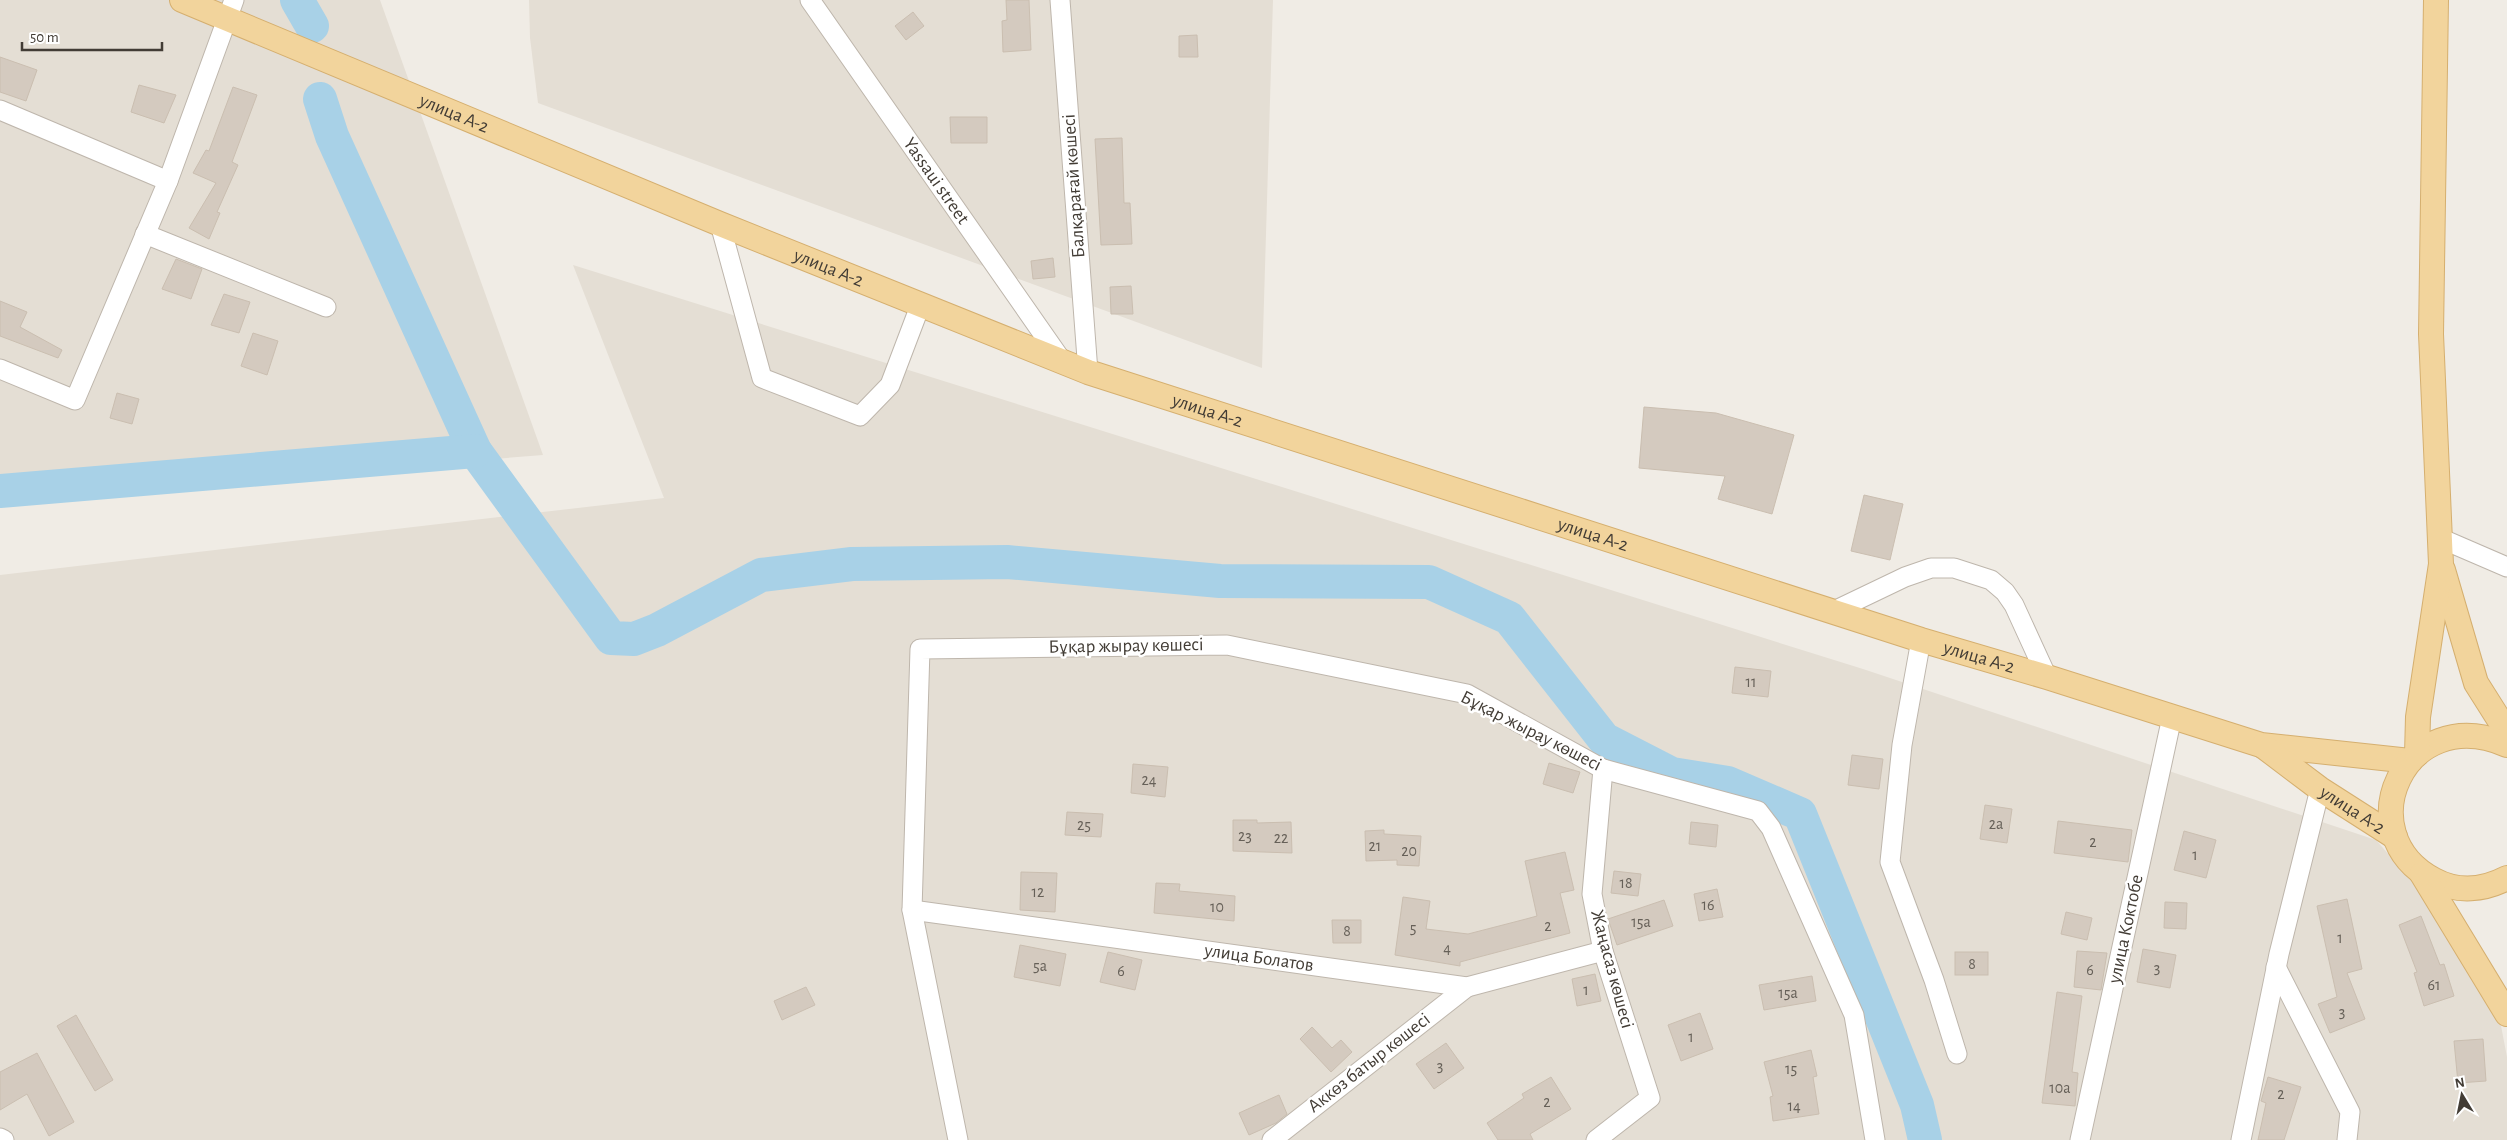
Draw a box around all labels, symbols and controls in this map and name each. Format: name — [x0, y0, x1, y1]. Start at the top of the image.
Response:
scale bar — [22, 20, 162, 52]
text: 50 m — [30, 30, 59, 45]
street label: улица А-2 — [416, 90, 492, 136]
street label: Балқарағай көшесі — [1059, 113, 1089, 259]
street label: Yassaui street — [899, 134, 973, 228]
street label: улица А-2 — [790, 245, 867, 290]
street label: улица А-2 — [1169, 390, 1246, 431]
street label: улица А-2 — [1554, 514, 1631, 555]
street label: Бұқар жырау көшесі — [1048, 635, 1204, 657]
street label: улица А-2 — [1940, 637, 2017, 677]
house number: 11 — [1745, 674, 1757, 690]
street label: Бұқар жырау көшесі — [1458, 687, 1604, 775]
house number: 24 — [1142, 772, 1157, 788]
street label: улица А-2 — [2316, 782, 2389, 838]
house number: 2а — [1989, 816, 2003, 832]
house number: 25 — [1077, 817, 1091, 833]
house number: 23 — [1238, 828, 1252, 844]
house number: 22 — [1274, 830, 1288, 846]
house number: 2 — [2089, 834, 2097, 850]
house number: 21 — [1369, 838, 1381, 854]
house number: 20 — [1401, 843, 1417, 859]
house number: 1 — [2192, 847, 2198, 863]
street label: улица Коктобе — [2105, 873, 2147, 986]
house number: 18 — [1619, 875, 1633, 891]
house number: 12 — [1032, 884, 1044, 900]
house number: 16 — [1701, 897, 1715, 913]
house number: 10 — [1210, 899, 1224, 915]
street label: Жаңасаз көшесі — [1587, 908, 1637, 1030]
house number: 15а — [1631, 914, 1651, 930]
house number: 2 — [1544, 918, 1552, 934]
house number: 5 — [1410, 920, 1416, 936]
house number: 8 — [1343, 923, 1351, 939]
house number: 1 — [2337, 930, 2343, 946]
house number: 4 — [1443, 940, 1451, 956]
street label: улица Болатов — [1202, 941, 1315, 975]
house number: 8 — [1968, 956, 1976, 972]
house number: 5а — [1033, 958, 1047, 974]
house number: 3 — [2154, 960, 2160, 976]
house number: 6 — [2086, 962, 2094, 978]
house number: 6 — [1117, 963, 1125, 979]
house number: 61 — [2427, 977, 2441, 993]
house number: 1 — [1583, 982, 1589, 998]
house number: 15а — [1778, 985, 1798, 1001]
house number: 3 — [2339, 1004, 2345, 1020]
street label: Аккөз батыр көшесі — [1304, 1010, 1434, 1116]
house number: 1 — [1688, 1029, 1694, 1045]
house number: 3 — [1437, 1058, 1443, 1074]
house number: 15 — [1785, 1061, 1797, 1077]
north arrow — [2437, 1070, 2487, 1120]
text: N — [2454, 1075, 2466, 1091]
house number: 10а — [2049, 1080, 2071, 1096]
house number: 2 — [2277, 1086, 2285, 1102]
house number: 2 — [1543, 1094, 1551, 1110]
house number: 14 — [1787, 1098, 1801, 1114]

